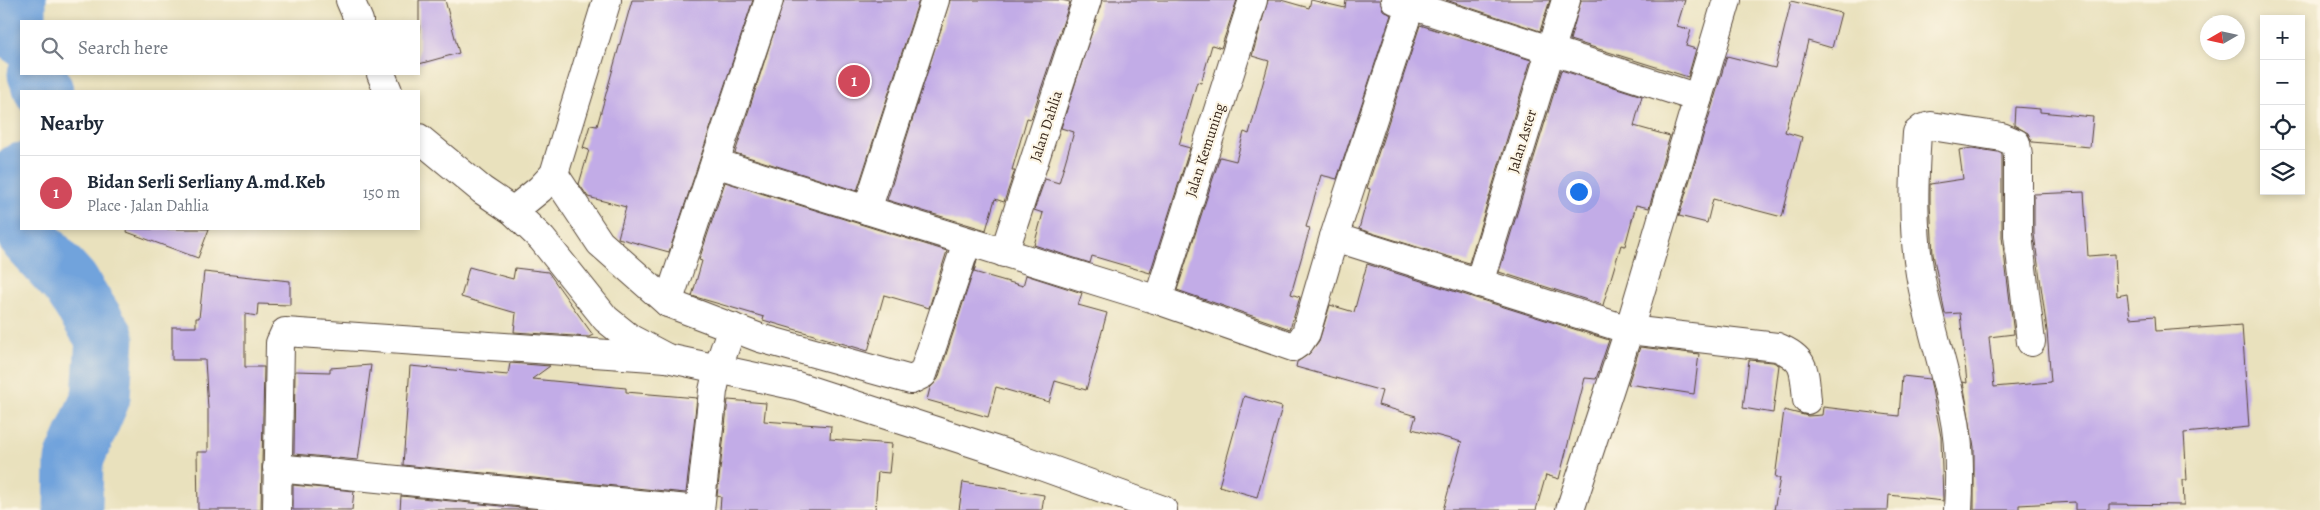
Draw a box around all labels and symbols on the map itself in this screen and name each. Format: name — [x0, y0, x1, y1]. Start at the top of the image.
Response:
north arrow — [2200, 15, 2245, 60]
pin: 1 — [838, 62, 870, 100]
street label: Jalan Dahlia — [1025, 88, 1067, 164]
street label: Jalan Kemuning — [1180, 100, 1230, 200]
street label: Jalan Aster — [1503, 107, 1541, 175]
your location — [1566, 179, 1592, 205]

